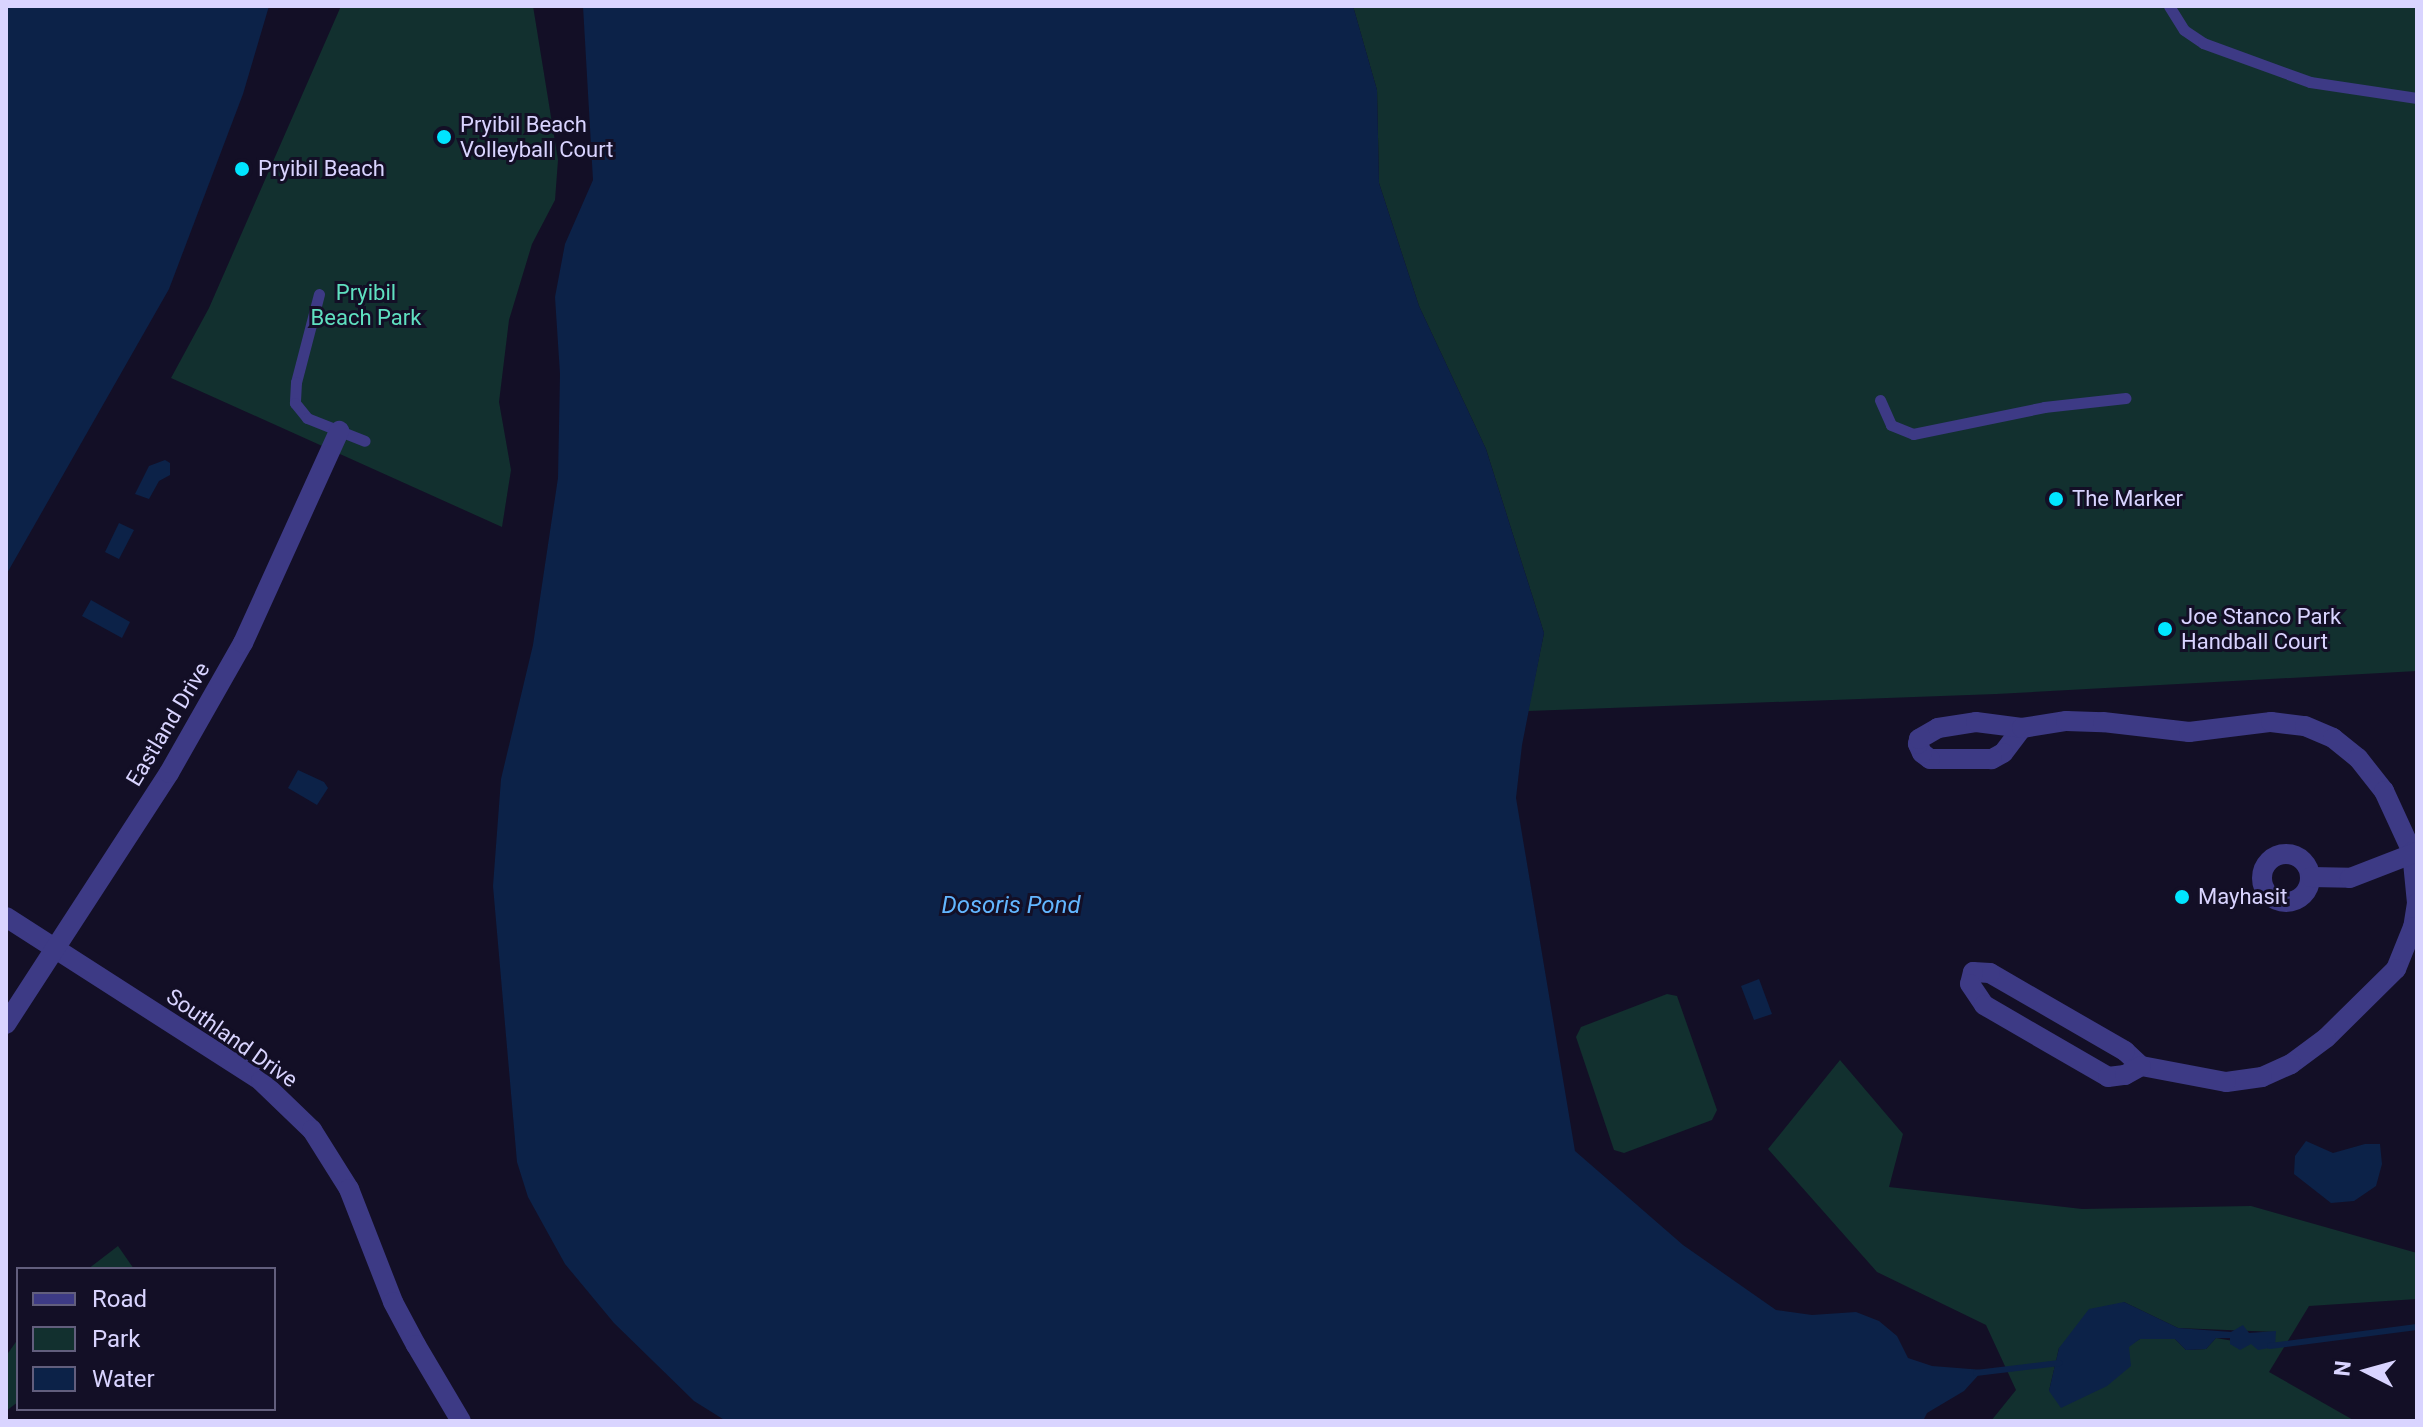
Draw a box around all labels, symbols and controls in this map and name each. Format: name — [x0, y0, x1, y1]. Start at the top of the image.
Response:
place label: Pryibil Beach Volleyball Court — [460, 111, 613, 162]
marker: Pryibil Beach Volleyball Court — [435, 128, 453, 146]
place label: Pryibil Beach — [258, 156, 385, 182]
marker: Pryibil Beach — [233, 160, 251, 178]
park label: Pryibil Beach Park — [311, 279, 421, 330]
place label: The Marker — [2072, 486, 2183, 512]
marker: The Marker — [2047, 490, 2065, 508]
place label: Joe Stanco Park Handball Court — [2181, 603, 2341, 654]
marker: Joe Stanco Park Handball Court — [2156, 620, 2174, 638]
street label: Eastland Drive — [121, 657, 215, 791]
place label: Mayhasit — [2198, 884, 2287, 910]
marker: Mayhasit — [2173, 888, 2191, 906]
water label: Dosoris Pond — [941, 892, 1081, 920]
street label: Southland Drive — [161, 983, 303, 1093]
legend — [16, 1267, 276, 1411]
text: Road — [92, 1285, 147, 1313]
text: Park — [92, 1325, 140, 1353]
north arrow — [2327, 1331, 2407, 1411]
text: N — [2329, 1359, 2356, 1377]
text: Water — [92, 1365, 155, 1393]

